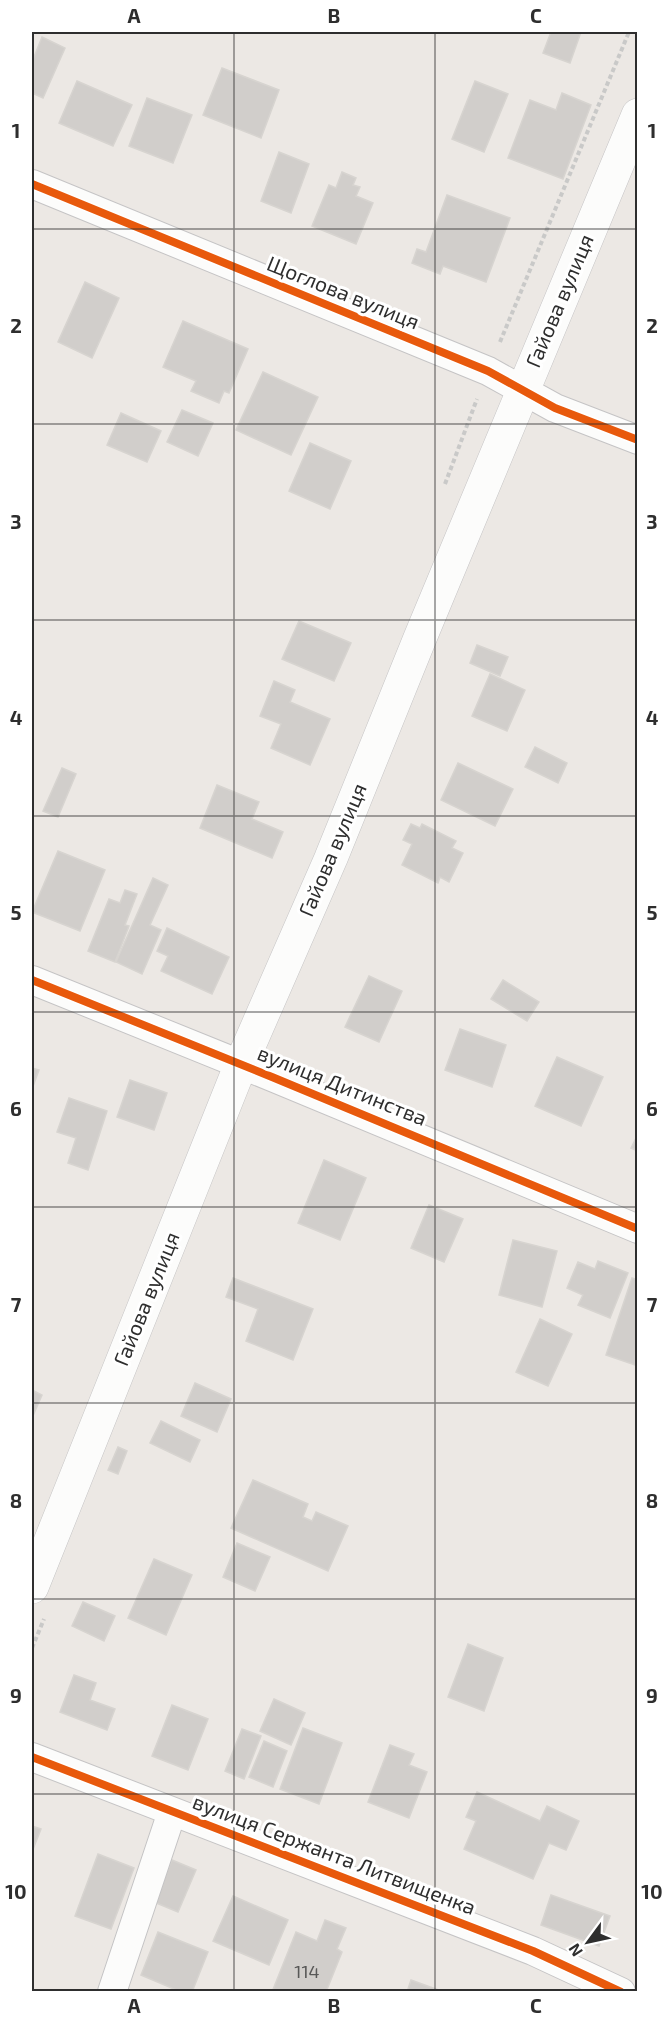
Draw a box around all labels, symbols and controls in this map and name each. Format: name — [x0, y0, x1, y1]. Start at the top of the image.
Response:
text: A — [127, 3, 141, 27]
text: B — [328, 3, 340, 27]
text: C — [530, 3, 542, 27]
text: 1 — [12, 118, 20, 142]
text: 1 — [648, 118, 656, 142]
street label: Гайова вулиця — [519, 230, 599, 371]
street label: Щоглова вулиця — [263, 250, 423, 334]
text: 2 — [10, 313, 22, 337]
text: 2 — [646, 313, 658, 337]
text: 3 — [10, 509, 22, 533]
text: 3 — [646, 509, 658, 533]
text: 4 — [10, 705, 23, 729]
text: 4 — [646, 705, 659, 729]
street label: Гайова вулиця — [292, 779, 372, 920]
text: 5 — [10, 900, 22, 924]
text: 5 — [646, 900, 658, 924]
street label: вулиця Дитинства — [254, 1039, 431, 1131]
text: 6 — [10, 1096, 22, 1120]
text: 6 — [646, 1096, 658, 1120]
street label: Гайова вулиця — [107, 1228, 185, 1369]
text: 7 — [11, 1292, 22, 1316]
text: 7 — [647, 1292, 658, 1316]
text: 8 — [10, 1488, 22, 1512]
text: 8 — [646, 1488, 658, 1512]
text: 9 — [10, 1683, 22, 1707]
text: 9 — [646, 1683, 658, 1707]
street label: вулиця Сержанта Литвищенка — [189, 1788, 480, 1920]
text: 10 — [5, 1879, 27, 1903]
text: 10 — [641, 1879, 663, 1903]
north arrow — [558, 1912, 618, 1972]
text: N — [564, 1940, 586, 1960]
house number: 114 — [294, 1960, 320, 1982]
text: A — [127, 1993, 141, 2017]
text: B — [328, 1993, 340, 2017]
text: C — [530, 1993, 542, 2017]

